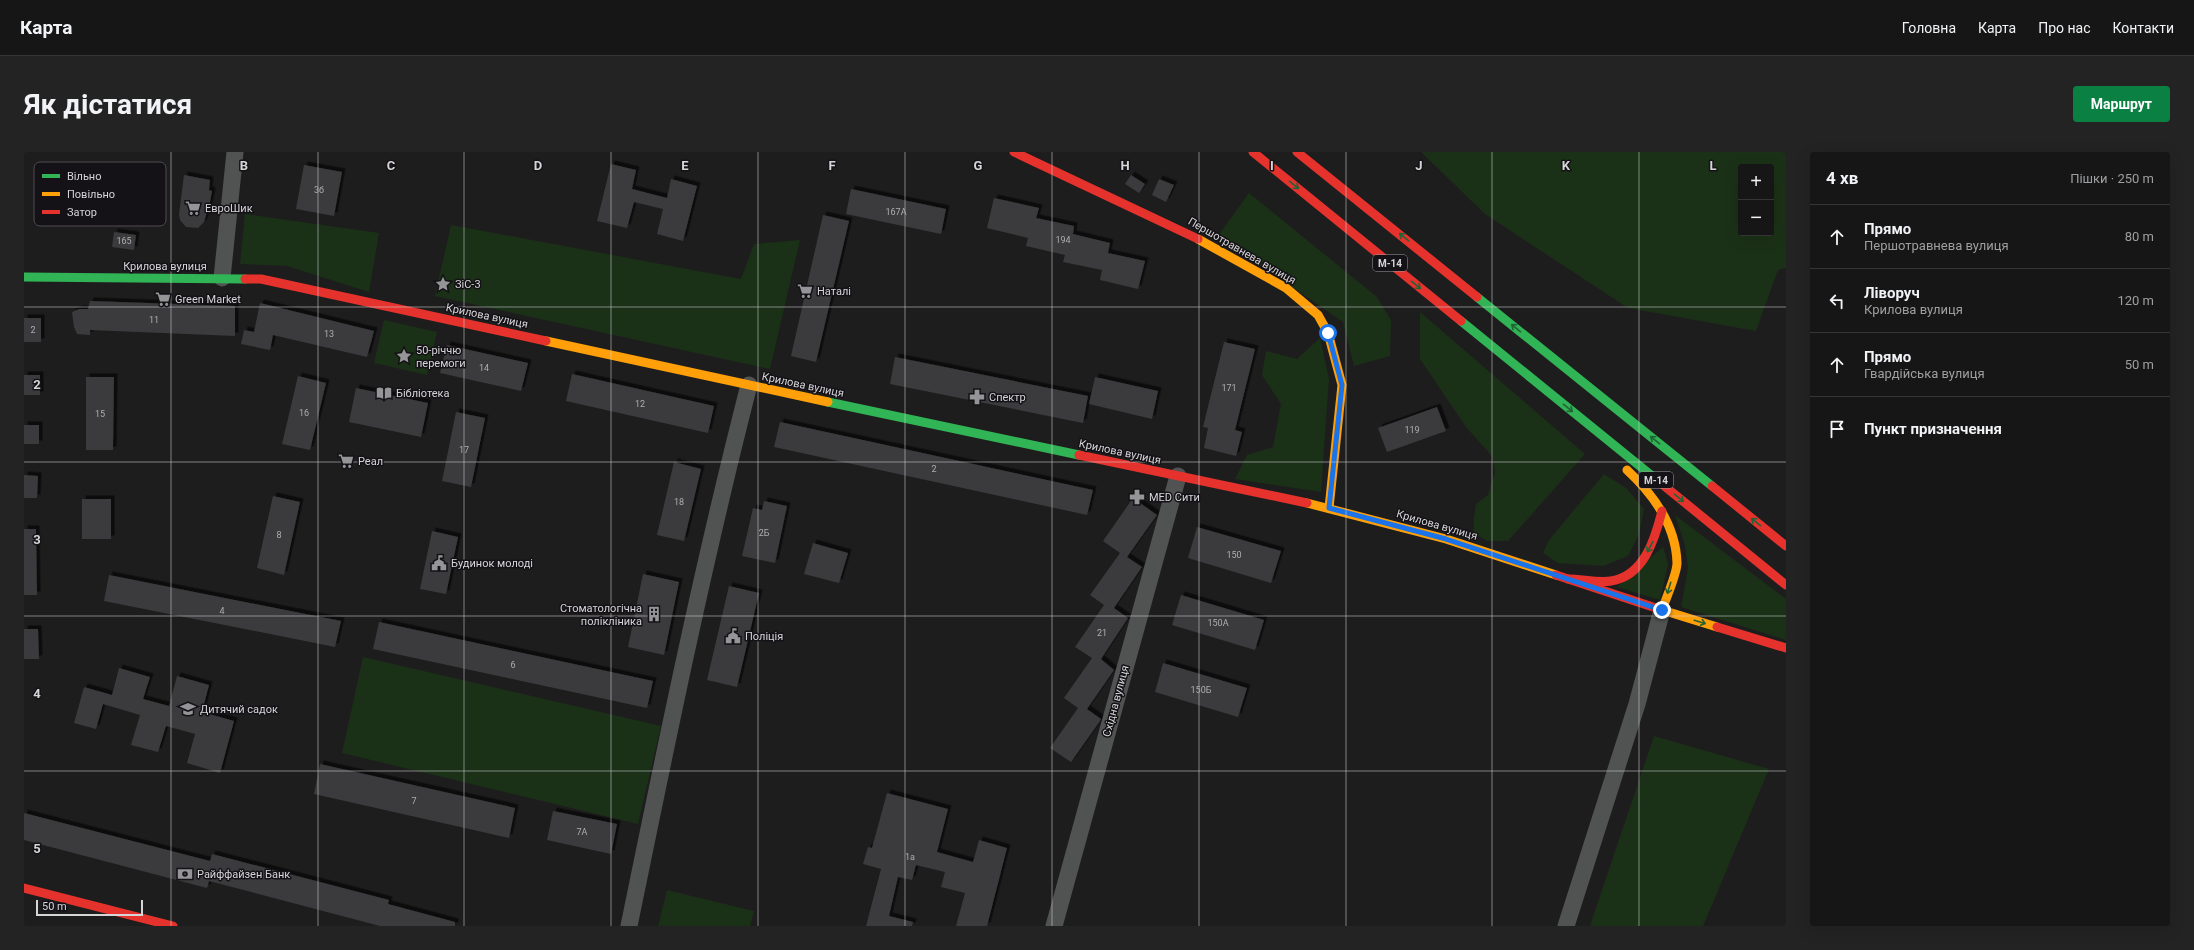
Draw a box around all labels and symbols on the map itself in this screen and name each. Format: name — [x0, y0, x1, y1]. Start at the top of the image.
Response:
text: B — [240, 158, 248, 173]
text: C — [387, 158, 396, 173]
text: D — [534, 158, 542, 173]
text: E — [681, 158, 689, 173]
text: F — [828, 158, 836, 173]
text: G — [974, 158, 983, 173]
text: H — [1120, 158, 1130, 173]
text: I — [1270, 158, 1274, 173]
text: J — [1415, 158, 1423, 173]
text: K — [1562, 158, 1571, 173]
text: L — [1709, 158, 1717, 173]
legend — [34, 162, 166, 226]
text: Вільно — [67, 170, 101, 183]
one-way arrow — [1288, 181, 1299, 190]
house number: 3б — [314, 185, 324, 195]
text: Повільно — [67, 188, 115, 201]
supermarket icon: ЕвроШик — [184, 199, 202, 217]
place label: ЕвроШик — [205, 202, 253, 215]
text: Затор — [67, 206, 97, 219]
house number: 167А — [885, 207, 907, 217]
street label: Першотравнева вулиця — [1186, 215, 1298, 287]
one-way arrow — [1398, 233, 1409, 241]
house number: 194 — [1055, 235, 1071, 245]
house number: 165 — [116, 236, 132, 246]
road number: М-14 — [1373, 255, 1407, 271]
street label: Крилова вулиця — [123, 260, 207, 273]
place icon: ЗіС-3 — [434, 275, 452, 293]
place label: ЗіС-3 — [455, 278, 481, 291]
one-way arrow — [1411, 281, 1422, 289]
supermarket icon: Наталі — [796, 282, 814, 300]
place label: Наталі — [817, 285, 851, 298]
supermarket icon: Green Market — [154, 290, 172, 308]
place label: Green Market — [175, 293, 241, 306]
street label: Крилова вулиця — [445, 301, 529, 331]
house number: 11 — [149, 315, 159, 325]
one-way arrow — [1510, 323, 1521, 332]
route start — [1319, 324, 1337, 342]
house number: 2 — [30, 325, 36, 335]
house number: 13 — [324, 329, 334, 339]
place label: 50-річчю перемоги — [416, 344, 466, 370]
place icon: 50-річчю перемоги — [395, 347, 413, 365]
house number: 14 — [479, 363, 489, 373]
street label: Крилова вулиця — [761, 370, 845, 400]
text: 2 — [33, 377, 41, 392]
house number: 171 — [1221, 383, 1237, 393]
library icon: Бібліотека — [375, 384, 393, 402]
place label: Бібліотека — [396, 387, 450, 400]
pharmacy icon: Спектр — [968, 388, 986, 406]
place label: Спектр — [989, 391, 1026, 404]
house number: 12 — [635, 399, 645, 409]
one-way arrow — [1562, 403, 1573, 412]
house number: 16 — [299, 408, 309, 418]
house number: 15 — [95, 409, 105, 419]
house number: 119 — [1404, 425, 1420, 435]
one-way arrow — [1649, 435, 1660, 444]
street label: Крилова вулиця — [1078, 437, 1162, 467]
house number: 17 — [459, 445, 469, 455]
supermarket icon: Реал — [337, 452, 355, 470]
place label: Реал — [358, 455, 383, 468]
house number: 2 — [931, 464, 937, 474]
road number: М-14 — [1639, 472, 1673, 488]
pharmacy icon: MED Сити — [1128, 488, 1146, 506]
place label: MED Сити — [1149, 491, 1200, 504]
one-way arrow — [1674, 494, 1685, 503]
house number: 18 — [674, 497, 684, 507]
street label: Крилова вулиця — [1395, 507, 1479, 543]
one-way arrow — [1750, 517, 1761, 526]
house number: 2Б — [759, 528, 770, 538]
house number: 8 — [276, 530, 282, 540]
text: 3 — [33, 532, 41, 547]
one-way arrow — [1646, 541, 1653, 553]
house number: 150 — [1226, 550, 1242, 560]
public building icon: Будинок молоді — [430, 554, 448, 572]
place label: Будинок молоді — [451, 557, 533, 570]
one-way arrow — [1665, 582, 1672, 595]
route end — [1653, 601, 1671, 619]
place label: Стоматологічна полікліника — [560, 602, 642, 628]
building icon: Стоматологічна полікліника — [645, 605, 663, 623]
house number: 4 — [219, 606, 225, 616]
house number: 150А — [1207, 618, 1229, 628]
one-way arrow — [1693, 618, 1705, 626]
public building icon: Поліція — [724, 627, 742, 645]
house number: 21 — [1097, 628, 1107, 638]
place label: Поліція — [745, 630, 783, 643]
house number: 6 — [510, 660, 516, 670]
street label: Східна вулиця — [1100, 664, 1132, 738]
house number: 150Б — [1191, 685, 1212, 695]
text: 4 — [33, 686, 41, 701]
school or university icon: Дитячий садок — [179, 700, 197, 718]
place label: Дитячий садок — [200, 703, 278, 716]
house number: 7 — [411, 796, 417, 806]
house number: 7А — [577, 827, 588, 837]
text: 5 — [33, 841, 41, 856]
house number: 1а — [905, 852, 915, 862]
bank icon: Райффайзен Банк — [176, 865, 194, 883]
place label: Райффайзен Банк — [197, 868, 290, 881]
scale bar — [36, 898, 143, 917]

